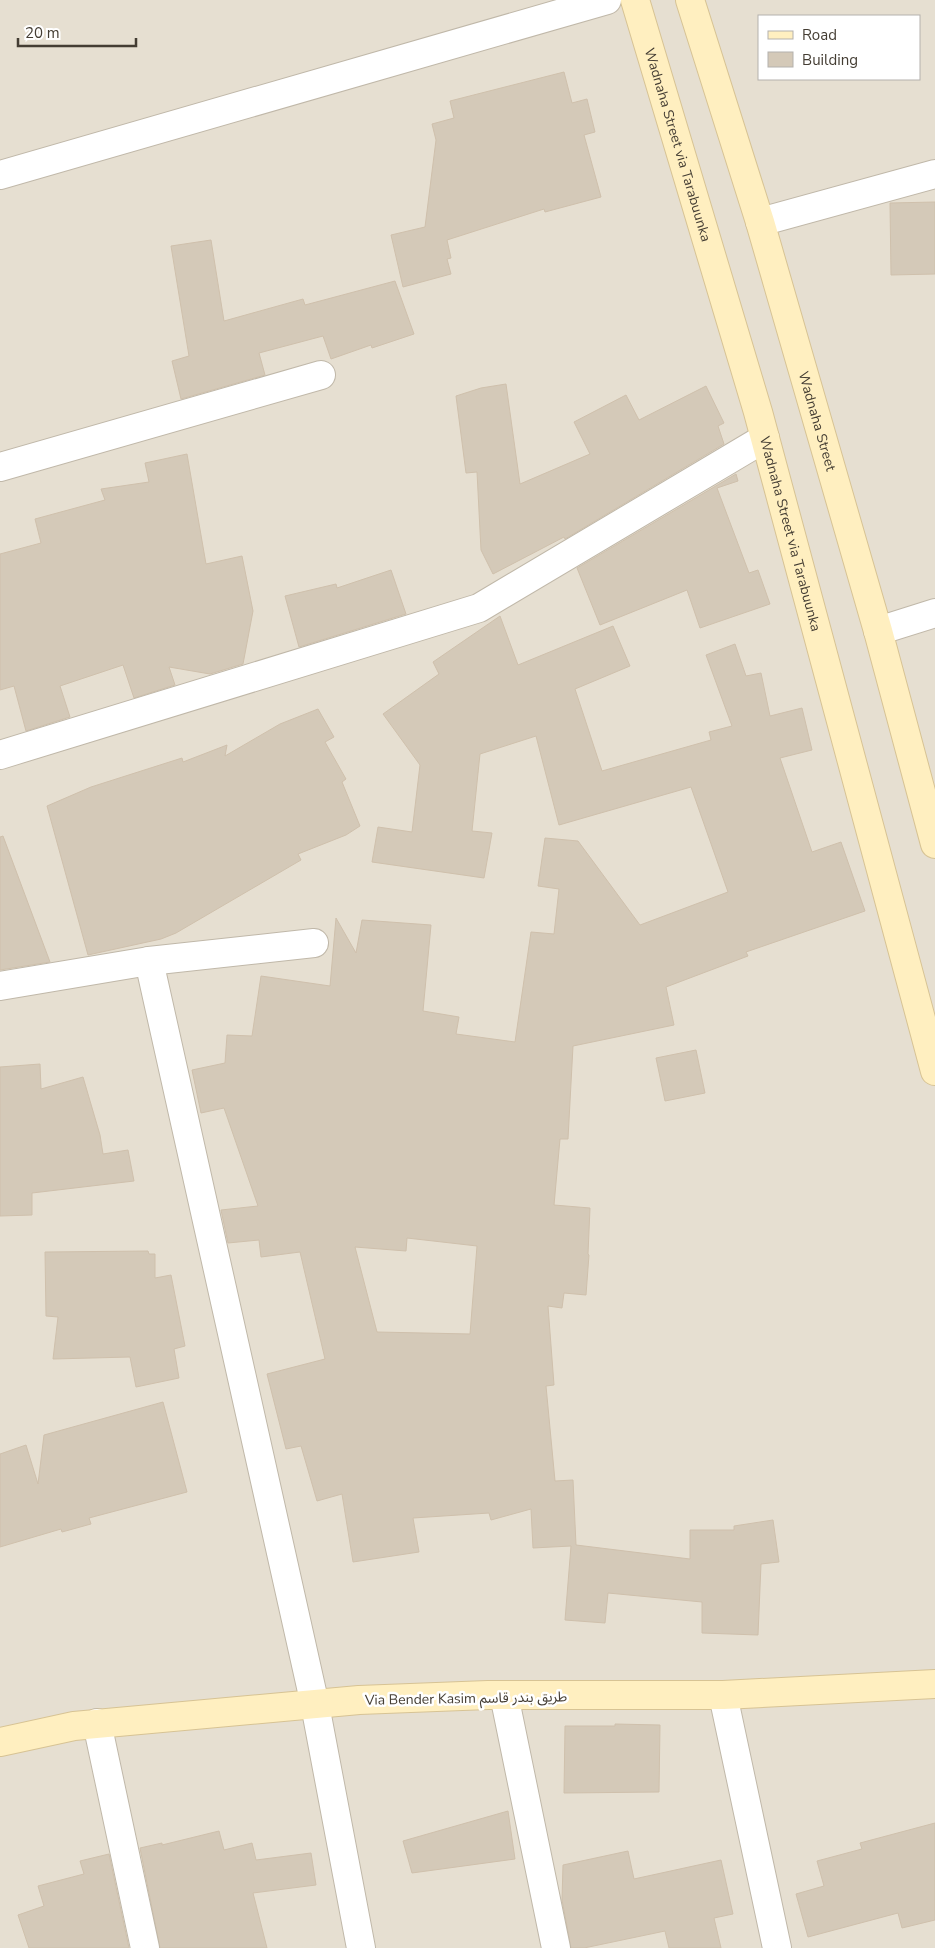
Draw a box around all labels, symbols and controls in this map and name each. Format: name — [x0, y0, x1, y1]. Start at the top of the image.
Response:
scale bar — [18, 15, 135, 47]
legend — [758, 15, 920, 80]
text: 20 m — [25, 23, 60, 43]
text: Road — [802, 25, 837, 45]
street label: Wadnaha Street via Tarabuunka — [640, 46, 716, 244]
text: Building — [802, 50, 858, 70]
street label: Wadnaha Street — [794, 369, 840, 473]
street label: Wadnaha Street via Tarabuunka — [755, 434, 825, 634]
street label: Via Bender Kasim طريق بندر قاسم — [364, 1687, 567, 1711]

